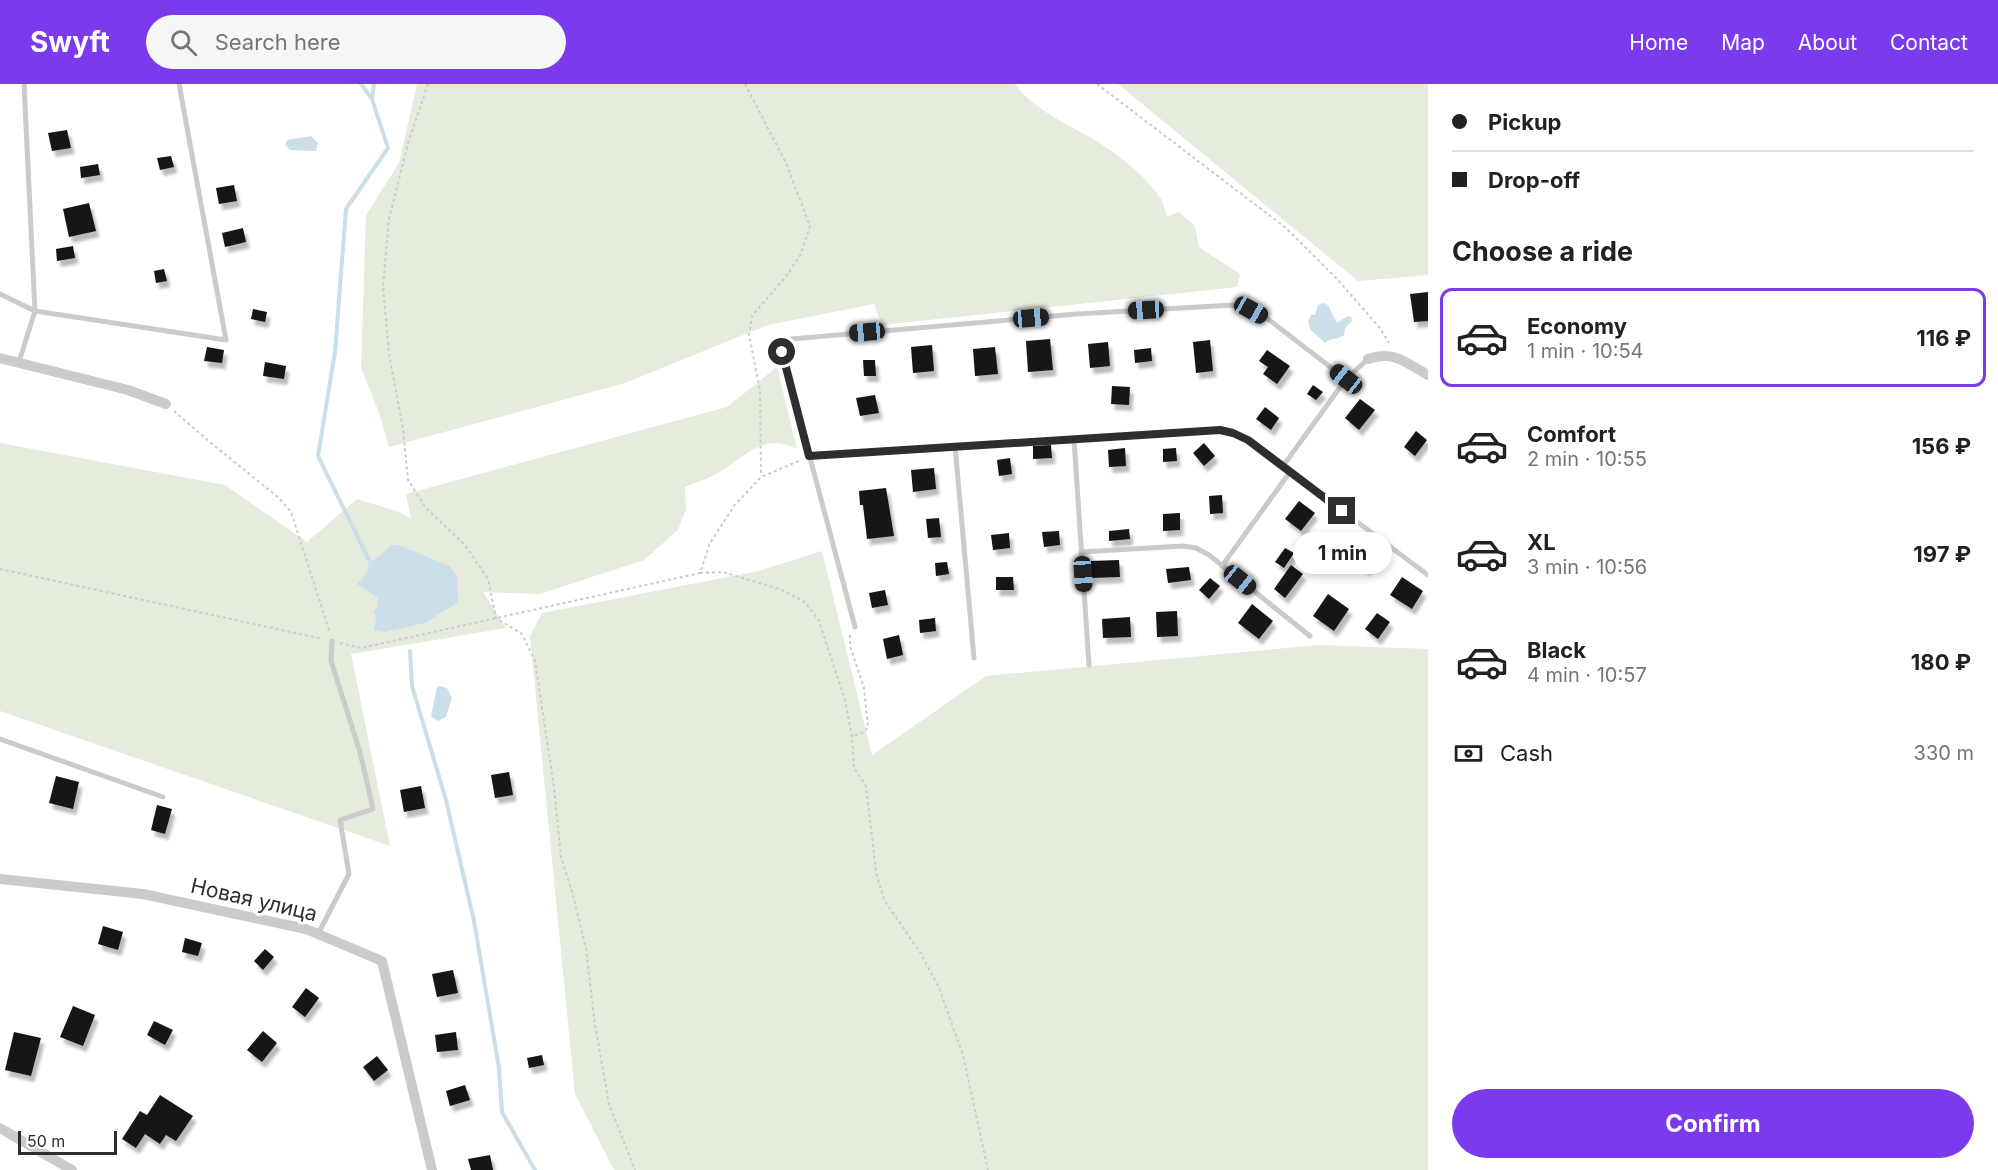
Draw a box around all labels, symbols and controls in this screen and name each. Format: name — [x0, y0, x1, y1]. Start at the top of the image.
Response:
search box — [146, 15, 566, 69]
text: Swyft — [30, 25, 110, 59]
icon: search — [167, 26, 200, 59]
text: Search here — [215, 29, 340, 55]
text: Home — [1629, 30, 1688, 55]
text: Map — [1721, 30, 1765, 55]
text: About — [1798, 30, 1857, 55]
text: Contact — [1890, 30, 1968, 55]
text: Pickup — [1488, 109, 1562, 135]
text: Drop-off — [1488, 167, 1580, 193]
text: Choose a ride — [1452, 235, 1633, 268]
car — [1231, 293, 1271, 327]
car — [1128, 300, 1164, 320]
car — [1012, 307, 1050, 329]
icon: car — [1455, 311, 1509, 365]
text: Economy — [1527, 313, 1627, 339]
car — [848, 321, 886, 343]
text: 116 ₽ — [1916, 325, 1971, 351]
route start — [768, 338, 795, 365]
text: 1 min · 10:54 — [1527, 339, 1644, 363]
car — [1326, 361, 1366, 397]
icon: car — [1455, 419, 1509, 473]
text: Comfort — [1527, 421, 1616, 447]
text: 156 ₽ — [1912, 433, 1971, 459]
text: 2 min · 10:55 — [1527, 447, 1647, 471]
route end — [1328, 497, 1355, 524]
icon: car — [1455, 527, 1509, 581]
text: XL — [1527, 529, 1556, 555]
callout: 1 min — [1292, 532, 1392, 574]
text: 1 min — [1318, 541, 1367, 565]
text: 197 ₽ — [1913, 541, 1971, 567]
car — [1073, 555, 1093, 593]
text: 3 min · 10:56 — [1527, 555, 1647, 579]
car — [1220, 562, 1260, 598]
icon: car — [1455, 635, 1509, 689]
text: Black — [1527, 637, 1586, 663]
text: 180 ₽ — [1911, 649, 1971, 675]
text: 4 min · 10:57 — [1527, 663, 1647, 687]
icon: cash — [1452, 737, 1485, 770]
text: Cash — [1500, 740, 1553, 766]
text: 330 m — [1914, 741, 1974, 765]
street label: Новая улица — [188, 873, 320, 926]
button: Confirm — [1452, 1089, 1974, 1158]
scale bar — [18, 1128, 117, 1156]
text: 50 m — [27, 1131, 65, 1151]

